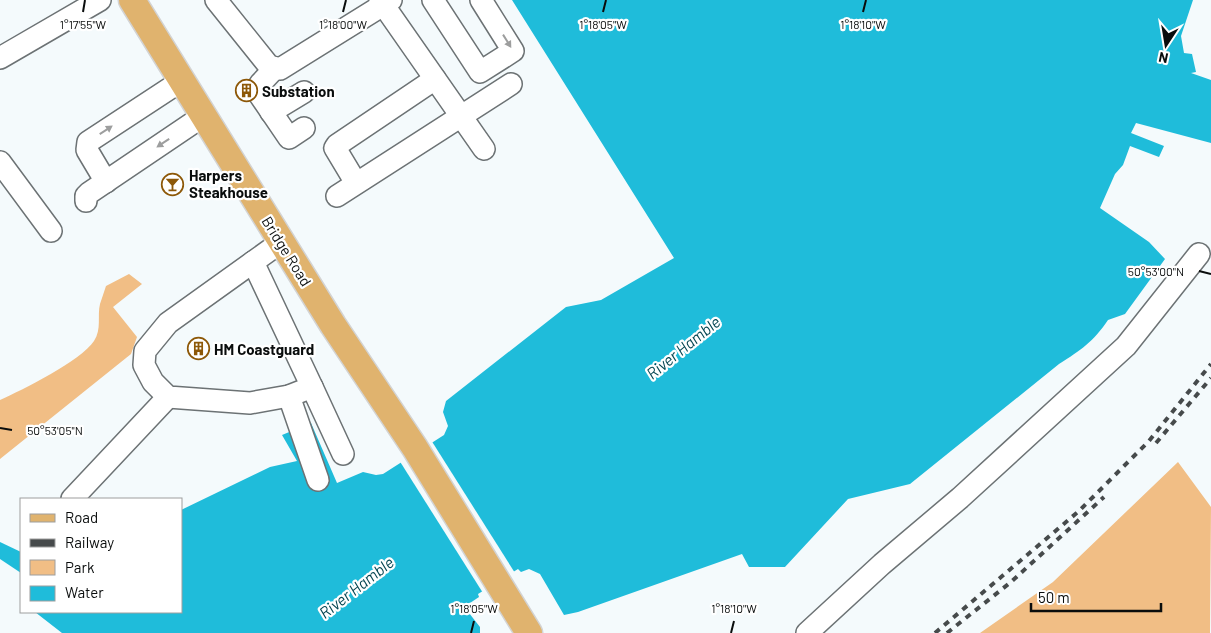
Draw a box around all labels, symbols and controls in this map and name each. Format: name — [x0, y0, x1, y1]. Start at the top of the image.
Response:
text: 1°17'55"W — [60, 17, 107, 31]
text: 1°18'00"W — [319, 17, 367, 31]
text: 1°18'05"W — [579, 17, 627, 31]
text: 1°18'10"W — [840, 17, 886, 31]
north arrow — [1141, 20, 1191, 70]
one-way arrow — [502, 35, 511, 48]
text: N — [1157, 49, 1170, 67]
building icon: Substation — [234, 79, 258, 103]
place label: Substation — [262, 82, 335, 100]
one-way arrow — [99, 126, 112, 135]
one-way arrow — [156, 139, 169, 148]
place label: Harpers Steakhouse — [189, 166, 268, 201]
bar icon: Harpers Steakhouse — [161, 172, 185, 196]
street label: Bridge Road — [258, 213, 316, 289]
text: 50°53'00"N — [1128, 264, 1184, 278]
water label: River Hamble — [642, 312, 724, 382]
building icon: HM Coastguard — [186, 337, 210, 361]
place label: HM Coastguard — [214, 340, 314, 358]
text: 50°53'05"N — [27, 423, 83, 437]
legend — [20, 498, 182, 613]
text: Road — [65, 508, 98, 526]
text: Railway — [65, 533, 114, 551]
water label: River Hamble — [315, 552, 397, 622]
text: Park — [65, 558, 95, 576]
scale bar — [1031, 580, 1161, 612]
text: Water — [65, 583, 104, 601]
text: 50 m — [1038, 588, 1070, 606]
text: 1°18'05"W — [450, 601, 498, 615]
text: 1°18'10"W — [711, 601, 757, 615]

